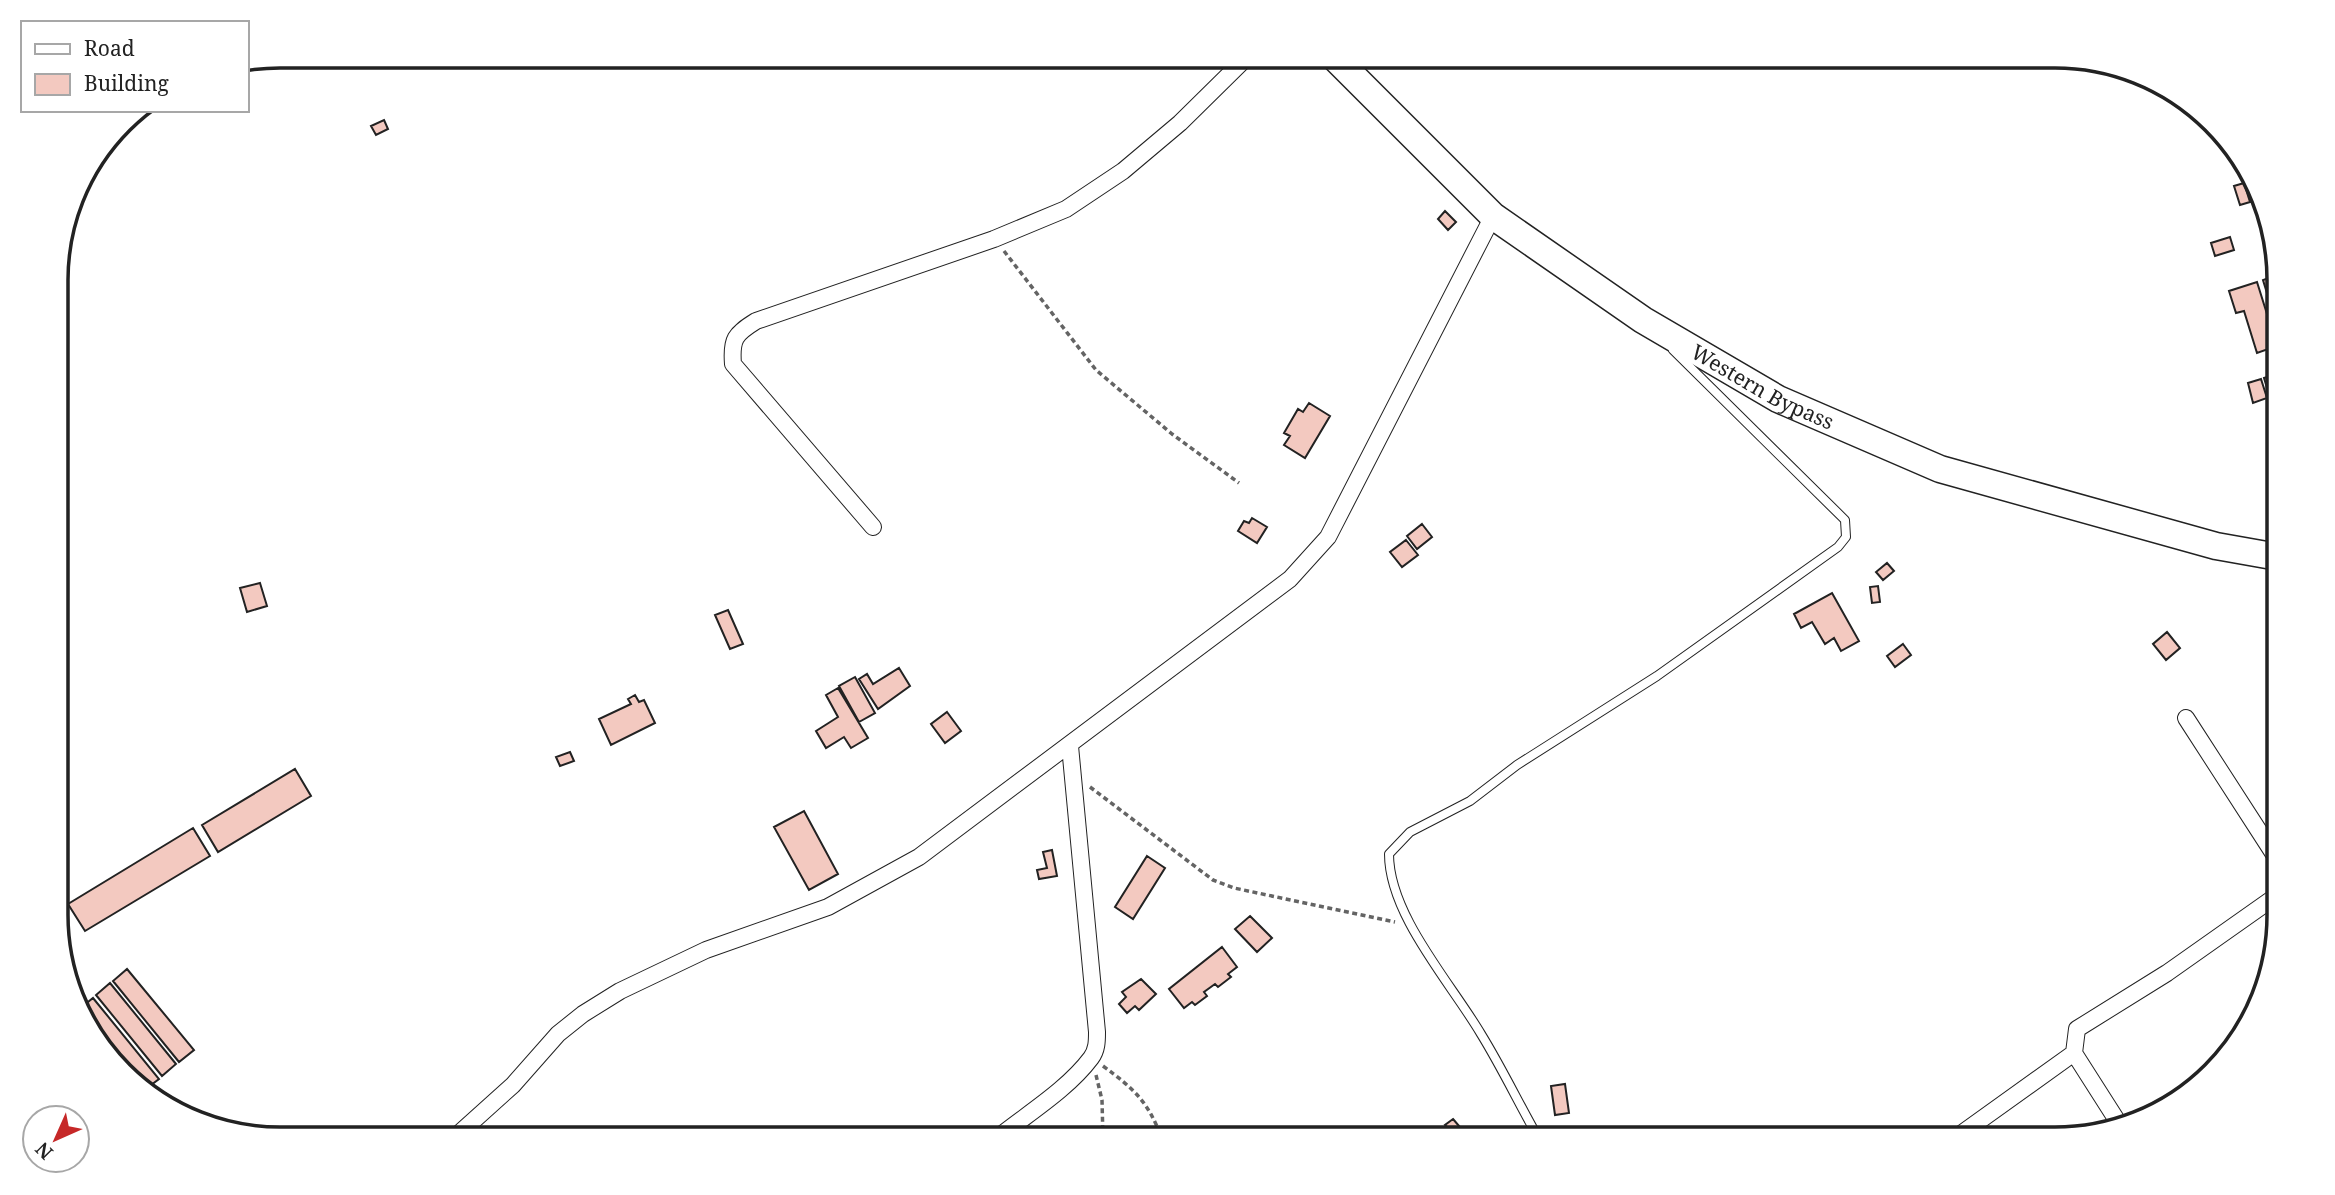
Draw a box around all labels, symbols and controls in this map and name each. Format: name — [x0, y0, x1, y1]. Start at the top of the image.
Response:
legend — [21, 21, 248, 112]
text: Road — [84, 34, 135, 62]
text: Building — [84, 69, 169, 97]
street label: Western Bypass — [1686, 337, 1838, 436]
north arrow — [21, 1104, 91, 1174]
text: N — [29, 1137, 58, 1166]

